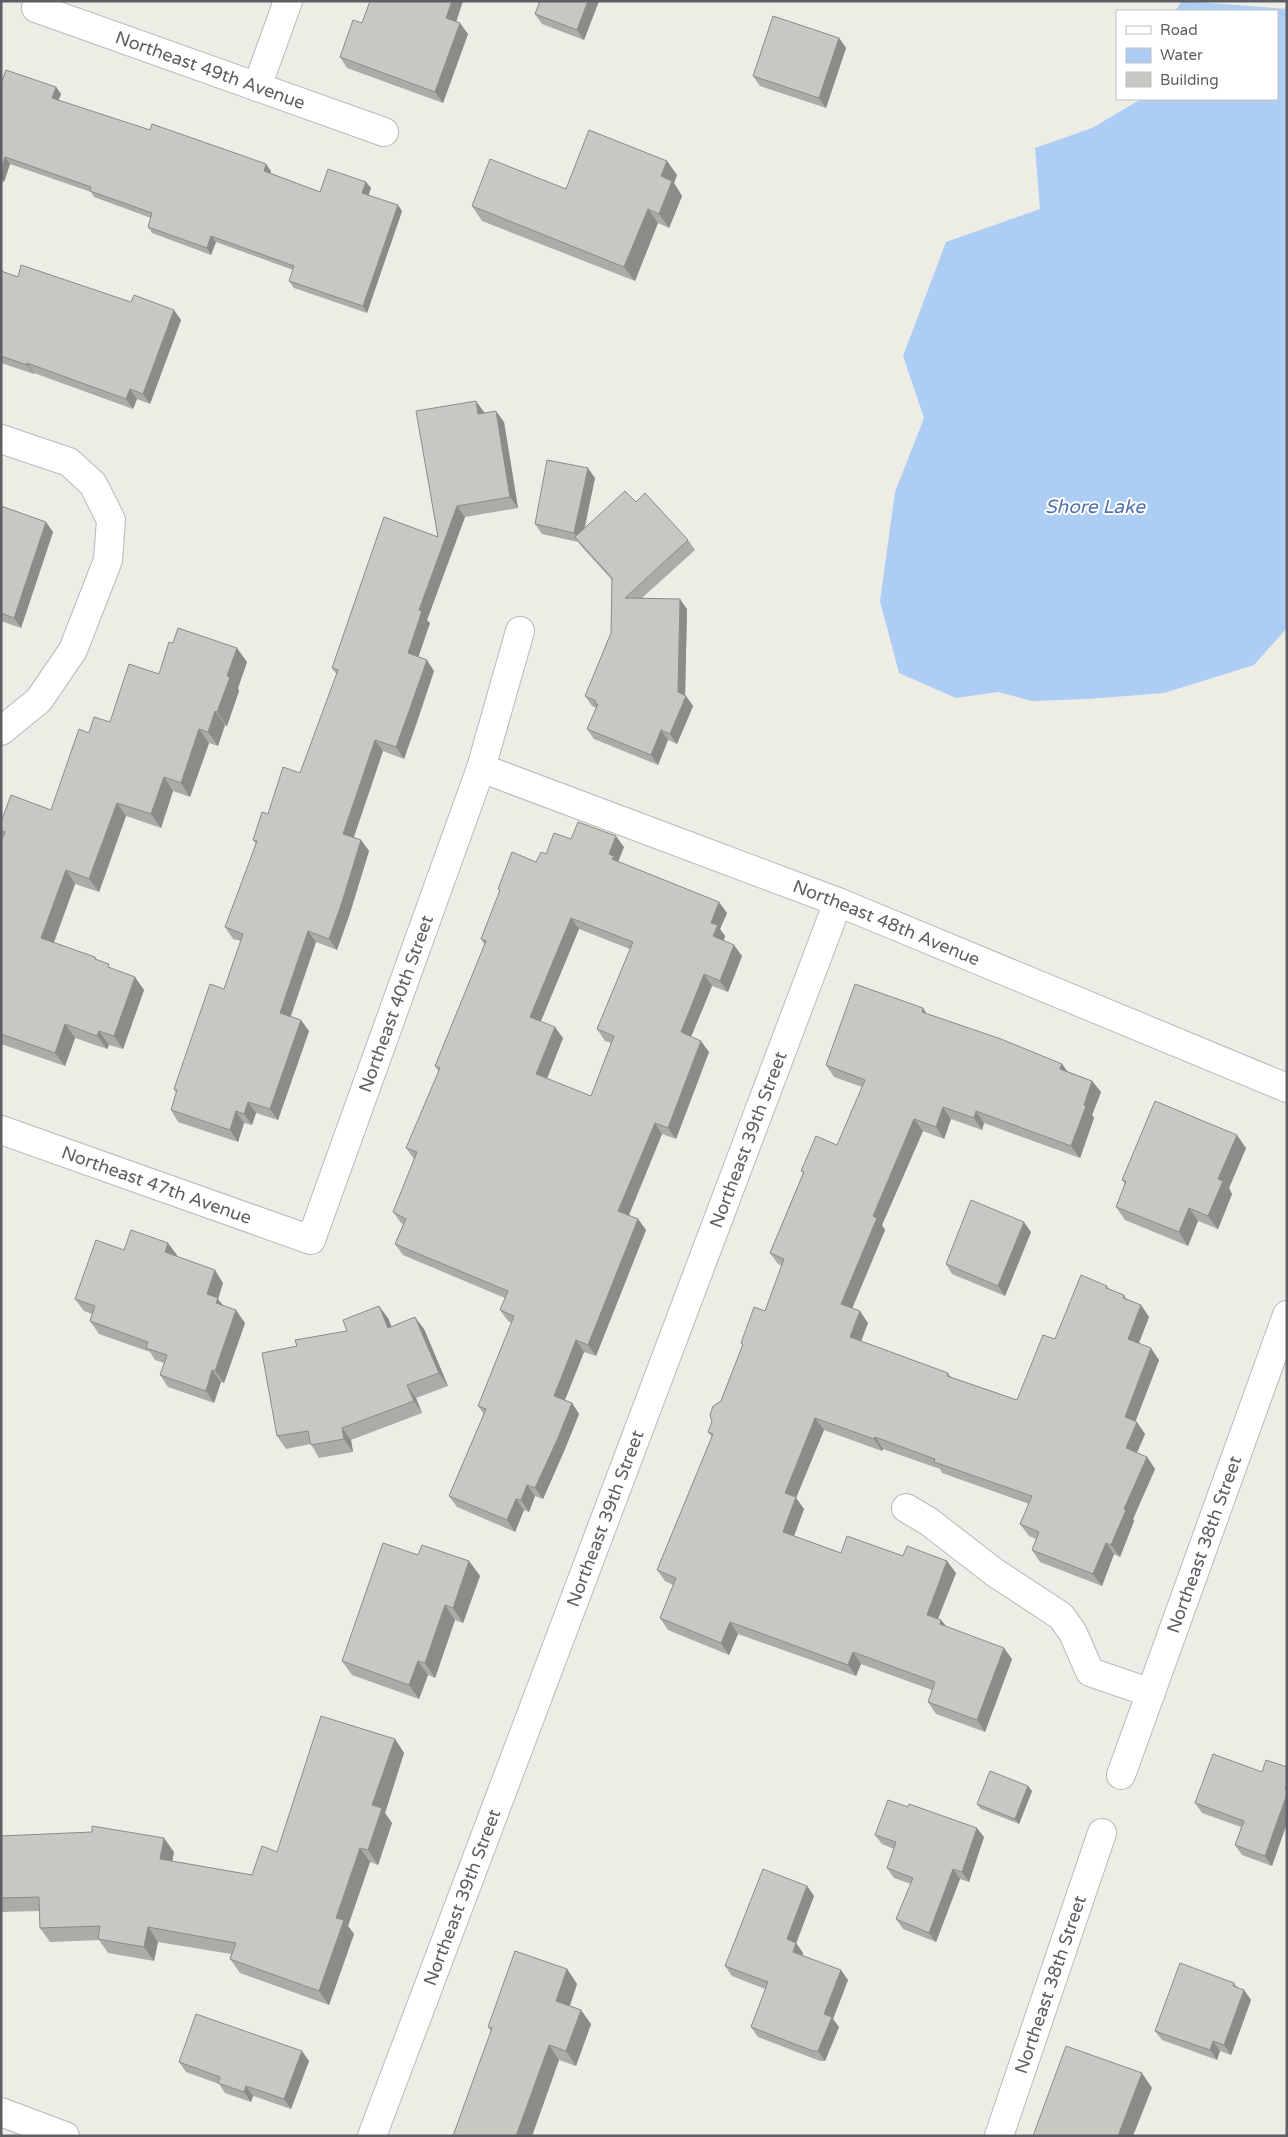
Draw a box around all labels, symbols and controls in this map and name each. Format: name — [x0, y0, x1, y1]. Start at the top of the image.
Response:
legend — [1116, 10, 1278, 100]
text: Road — [1160, 21, 1198, 39]
street label: Northeast 49th Avenue — [112, 26, 308, 114]
text: Water — [1160, 46, 1203, 64]
text: Building — [1160, 71, 1219, 89]
water label: Shore Lake — [1045, 496, 1146, 518]
street label: Northeast 48th Avenue — [790, 875, 983, 971]
street label: Northeast 40th Street — [354, 912, 438, 1096]
street label: Northeast 39th Street — [705, 1048, 792, 1231]
street label: Northeast 47th Avenue — [59, 1141, 254, 1229]
street label: Northeast 39th Street — [562, 1427, 649, 1610]
street label: Northeast 38th Street — [1162, 1453, 1246, 1636]
street label: Northeast 39th Street — [419, 1806, 505, 1989]
street label: Northeast 38th Street — [1010, 1892, 1091, 2077]

